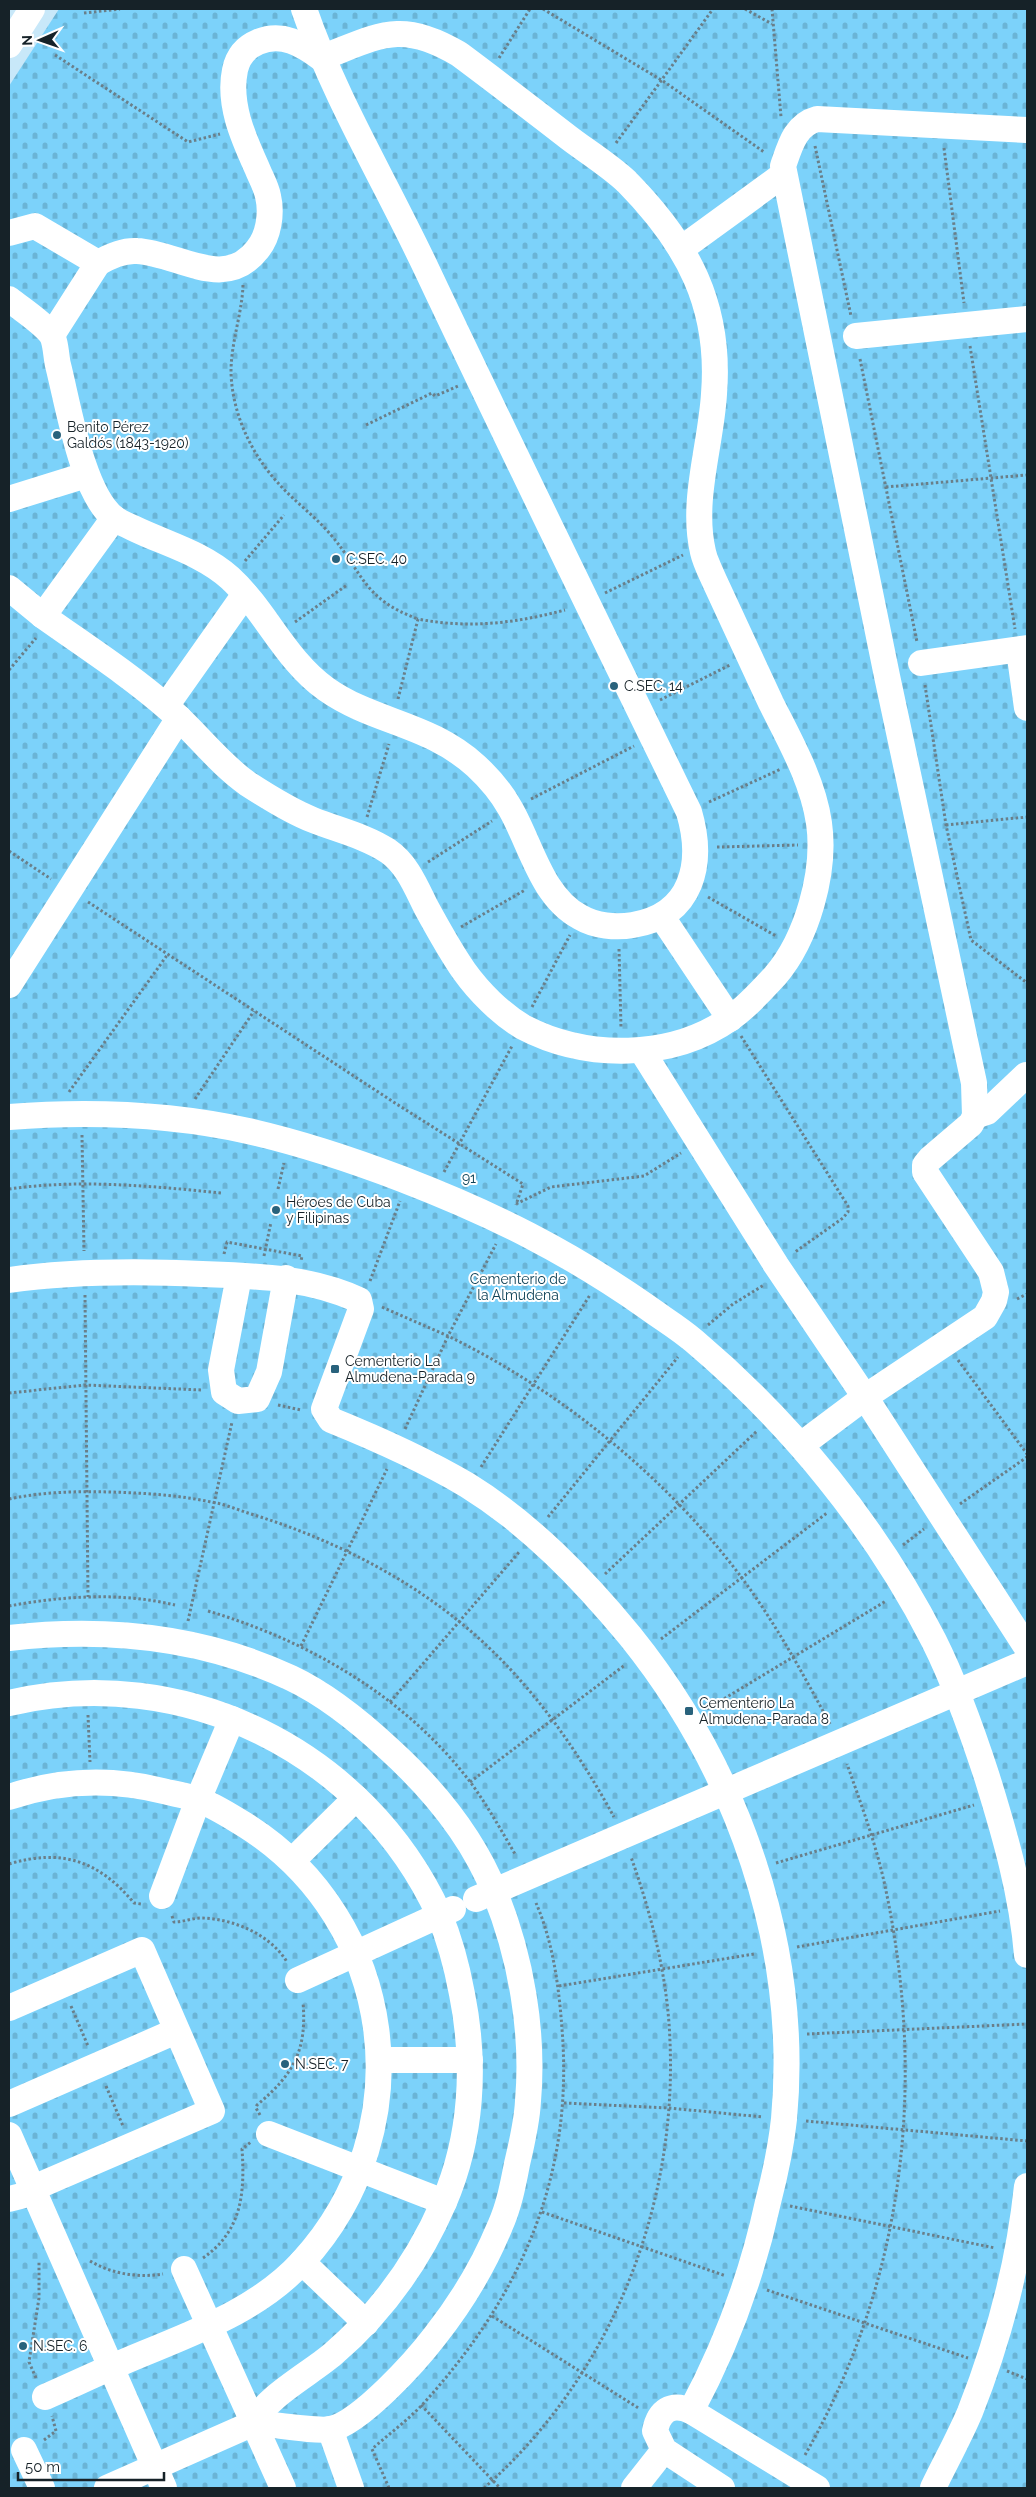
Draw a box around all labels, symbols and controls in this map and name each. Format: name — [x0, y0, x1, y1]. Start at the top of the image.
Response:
north arrow — [15, 15, 65, 65]
text: N — [19, 35, 35, 46]
place label: Benito Pérez Galdós (1843-1920) — [67, 419, 189, 451]
marker: Benito Pérez Galdós (1843-1920) — [51, 429, 63, 441]
place label: C.SEC. 40 — [346, 551, 407, 567]
marker: C.SEC. 40 — [330, 553, 342, 565]
place label: C.SEC. 14 — [624, 678, 683, 694]
marker: C.SEC. 14 — [608, 680, 620, 692]
park label: 91 — [462, 1170, 476, 1186]
place label: Héroes de Cuba y Filipinas — [286, 1194, 391, 1226]
marker: Héroes de Cuba y Filipinas — [270, 1204, 282, 1216]
park label: Cementerio de la Almudena — [470, 1271, 566, 1303]
place label: Cementerio La Almudena-Parada 9 — [345, 1353, 475, 1385]
marker: Cementerio La Almudena-Parada 9 — [329, 1363, 341, 1375]
place label: Cementerio La Almudena-Parada 8 — [699, 1695, 829, 1727]
marker: Cementerio La Almudena-Parada 8 — [683, 1705, 695, 1717]
place label: N.SEC. 7 — [295, 2056, 349, 2072]
marker: N.SEC. 7 — [279, 2058, 291, 2070]
place label: N.SEC. 6 — [33, 2338, 88, 2354]
marker: N.SEC. 6 — [17, 2340, 29, 2352]
scale bar — [18, 2450, 164, 2482]
text: 50 m — [25, 2458, 60, 2476]

